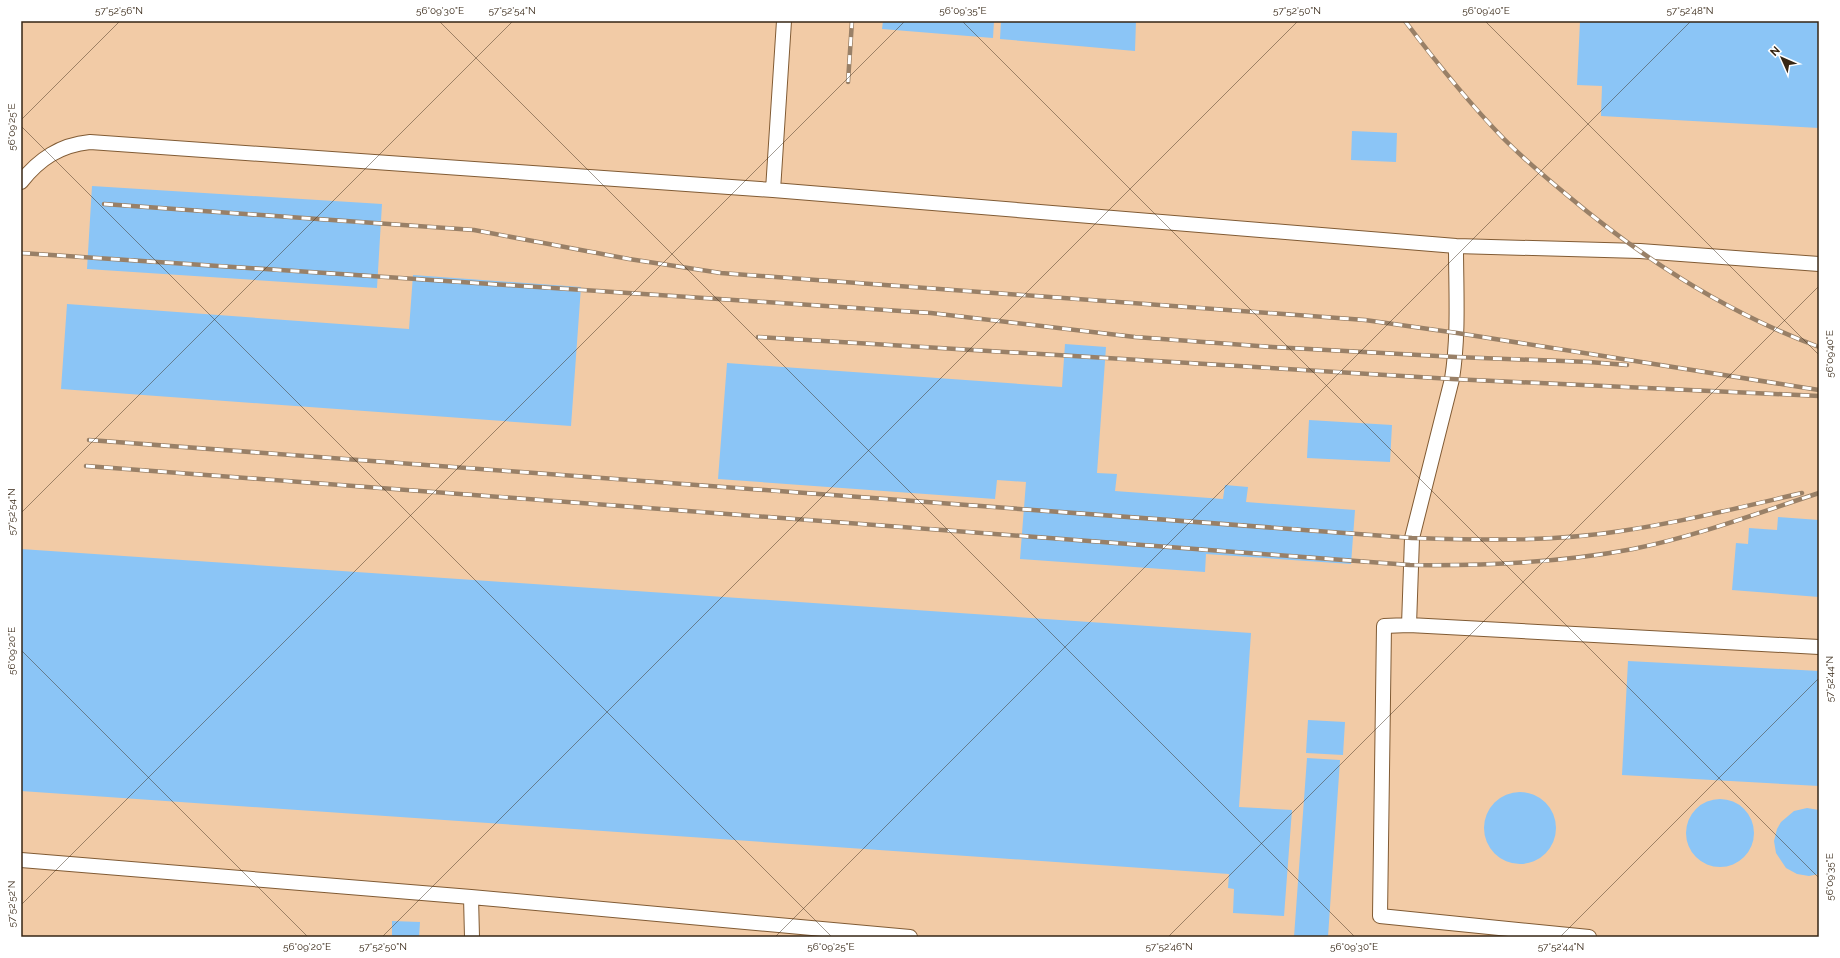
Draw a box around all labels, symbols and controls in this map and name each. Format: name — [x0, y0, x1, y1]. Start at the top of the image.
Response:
text: 57°52'56"N — [95, 5, 143, 16]
text: 56°09'30"E — [416, 5, 464, 16]
text: 57°52'54"N — [488, 5, 536, 16]
text: 56°09'35"E — [939, 5, 987, 16]
text: 57°52'50"N — [1273, 5, 1321, 16]
text: 56°09'40"E — [1462, 5, 1510, 16]
text: 57°52'48"N — [1666, 5, 1714, 16]
north arrow — [1762, 38, 1802, 78]
text: N — [1768, 44, 1783, 59]
text: 56°09'25"E — [6, 103, 17, 151]
text: 56°09'40"E — [1824, 330, 1835, 378]
text: 57°52'54"N — [6, 488, 17, 536]
text: 56°09'20"E — [6, 627, 17, 675]
text: 57°52'44"N — [1824, 656, 1835, 702]
text: 56°09'35"E — [1824, 853, 1835, 901]
text: 57°52'52"N — [6, 881, 17, 928]
text: 56°09'20"E — [283, 941, 331, 952]
text: 57°52'50"N — [359, 941, 407, 952]
text: 56°09'25"E — [807, 941, 855, 952]
text: 57°52'46"N — [1145, 941, 1193, 952]
text: 56°09'30"E — [1330, 941, 1378, 952]
text: 57°52'44"N — [1538, 941, 1584, 952]

